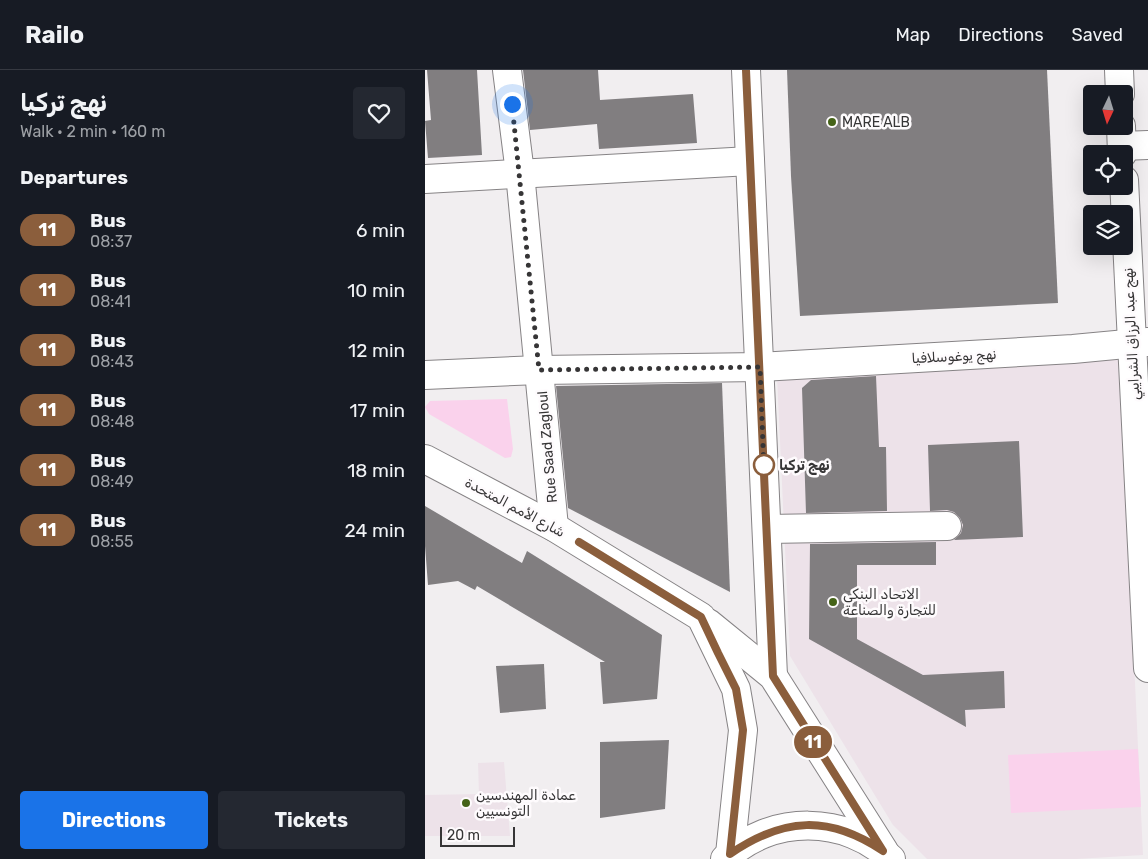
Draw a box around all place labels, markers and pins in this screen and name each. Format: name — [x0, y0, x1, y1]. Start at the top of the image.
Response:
place label: MARE ALB — [842, 114, 910, 131]
marker: MARE ALB — [826, 116, 838, 128]
marker: نهج تركيا — [753, 454, 775, 476]
place label: نهج تركيا — [779, 457, 830, 475]
place label: الاتحاد البنكي للتجارة والصناعة — [843, 586, 936, 619]
marker: الاتحاد البنكي للتجارة والصناعة — [827, 596, 839, 608]
place label: عمادة المهندسين التونسيين — [476, 787, 576, 820]
marker: عمادة المهندسين التونسيين — [460, 797, 472, 809]

